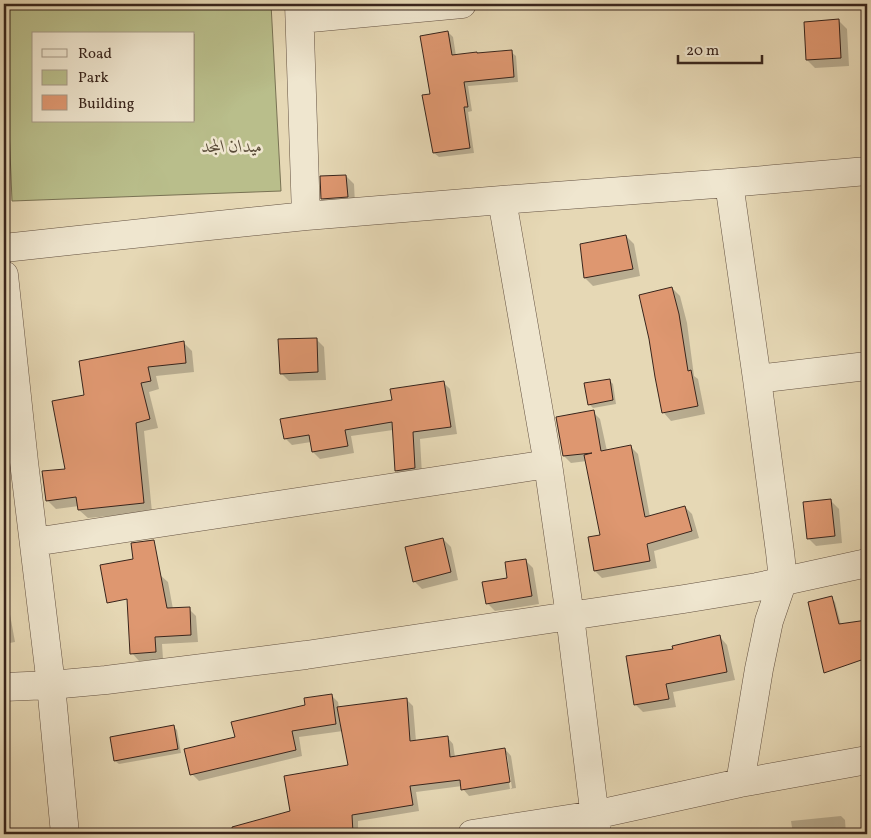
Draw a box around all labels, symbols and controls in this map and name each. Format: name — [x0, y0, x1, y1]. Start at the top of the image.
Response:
legend — [32, 32, 195, 122]
scale bar — [678, 32, 762, 64]
text: 20 m — [686, 41, 719, 62]
text: Road — [78, 44, 112, 65]
text: Park — [78, 68, 109, 89]
text: Building — [78, 94, 135, 115]
park label: ميدان المجد — [201, 135, 263, 160]

